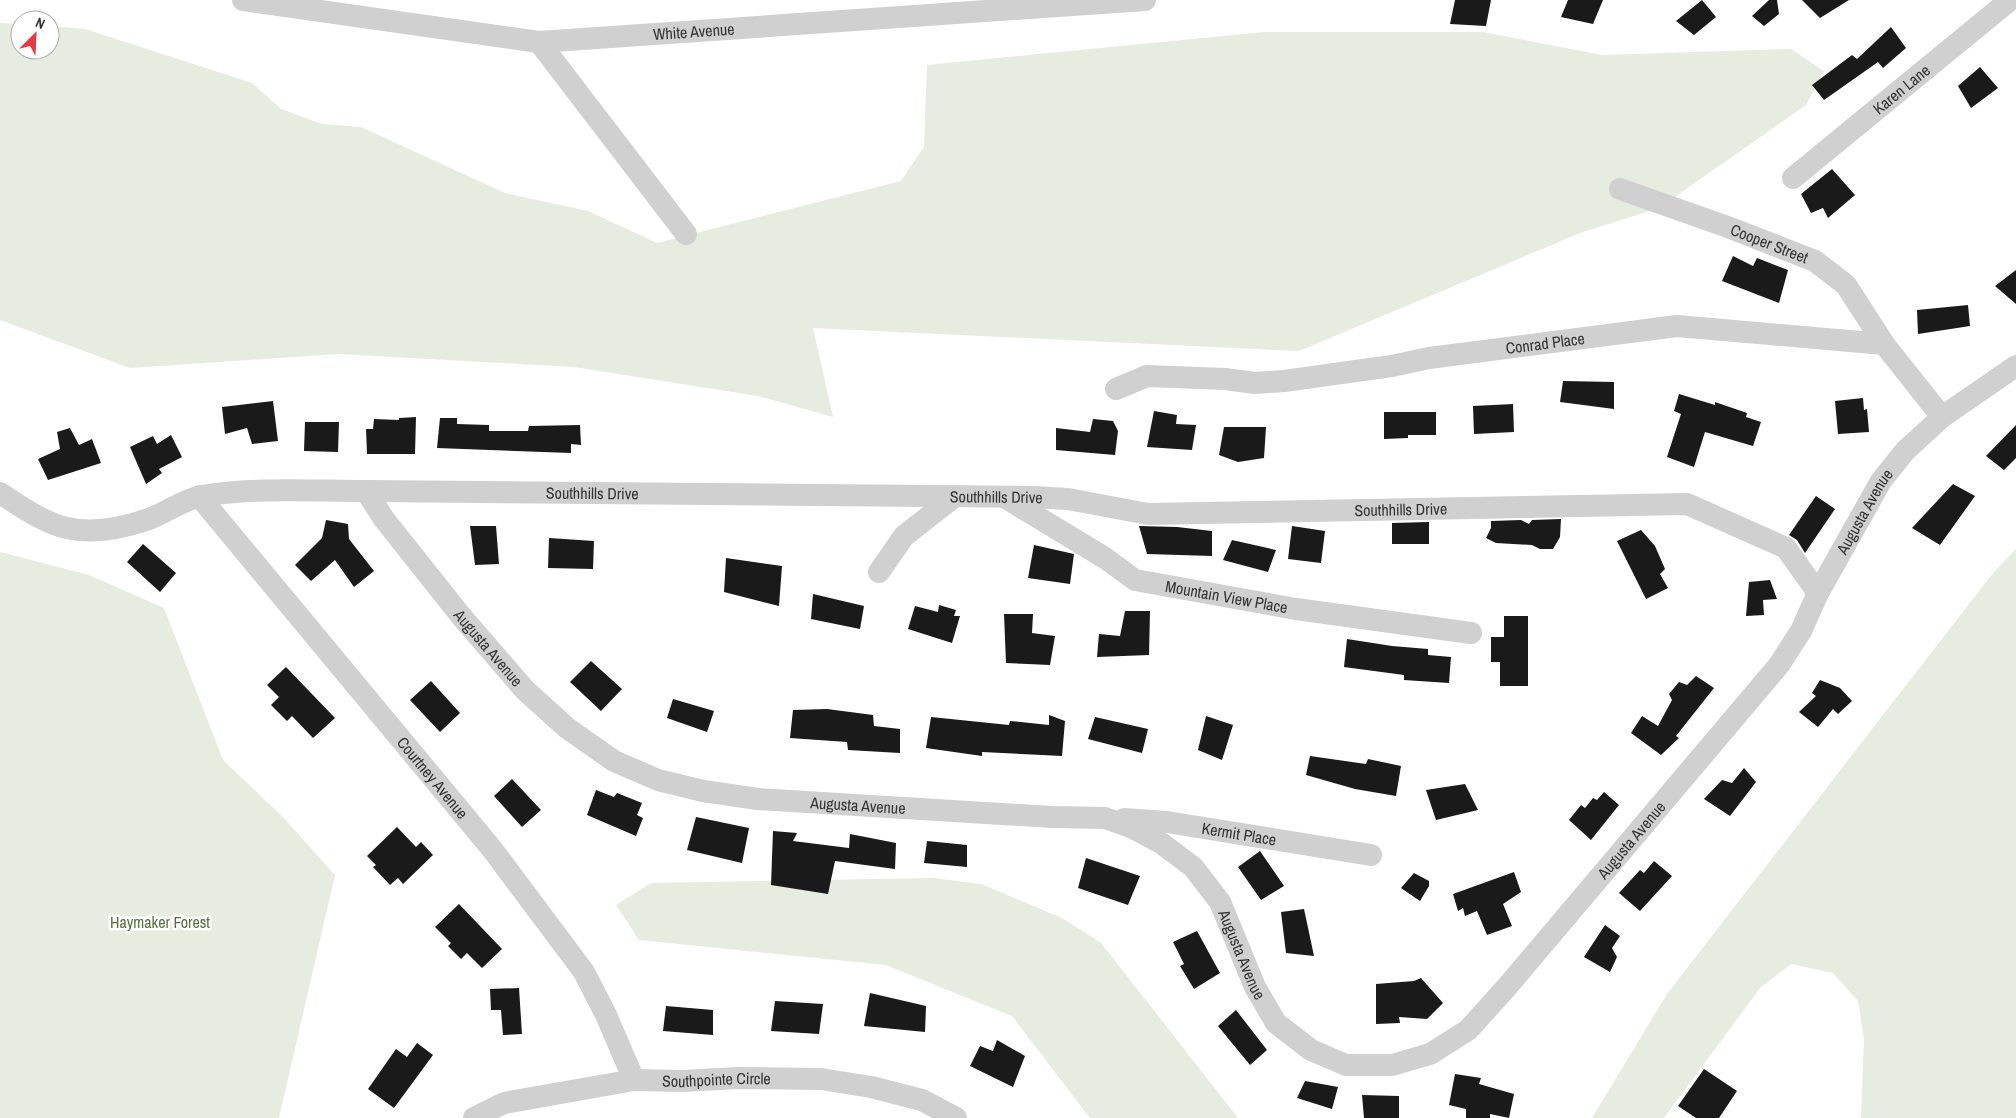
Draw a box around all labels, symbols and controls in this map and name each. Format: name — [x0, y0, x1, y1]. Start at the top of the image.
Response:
north arrow — [10, 10, 60, 60]
text: N — [33, 13, 48, 33]
street label: White Avenue — [652, 17, 735, 45]
street label: Karen Lane — [1868, 59, 1934, 119]
street label: Cooper Street — [1727, 218, 1812, 268]
street label: Conrad Place — [1504, 327, 1586, 359]
street label: Augusta Avenue — [1831, 464, 1898, 559]
street label: Southhills Drive — [546, 482, 639, 504]
street label: Southhills Drive — [950, 485, 1043, 508]
street label: Southhills Drive — [1354, 497, 1447, 521]
street label: Mountain View Place — [1164, 575, 1289, 618]
street label: Augusta Avenue — [448, 604, 528, 691]
street label: Courtney Avenue — [392, 732, 473, 823]
street label: Augusta Avenue — [809, 791, 906, 819]
street label: Augusta Avenue — [1591, 796, 1670, 884]
street label: Kermit Place — [1200, 817, 1278, 851]
street label: Augusta Avenue — [1213, 905, 1271, 1003]
park label: Haymaker Forest — [110, 911, 210, 933]
street label: Southpointe Circle — [662, 1067, 771, 1092]

